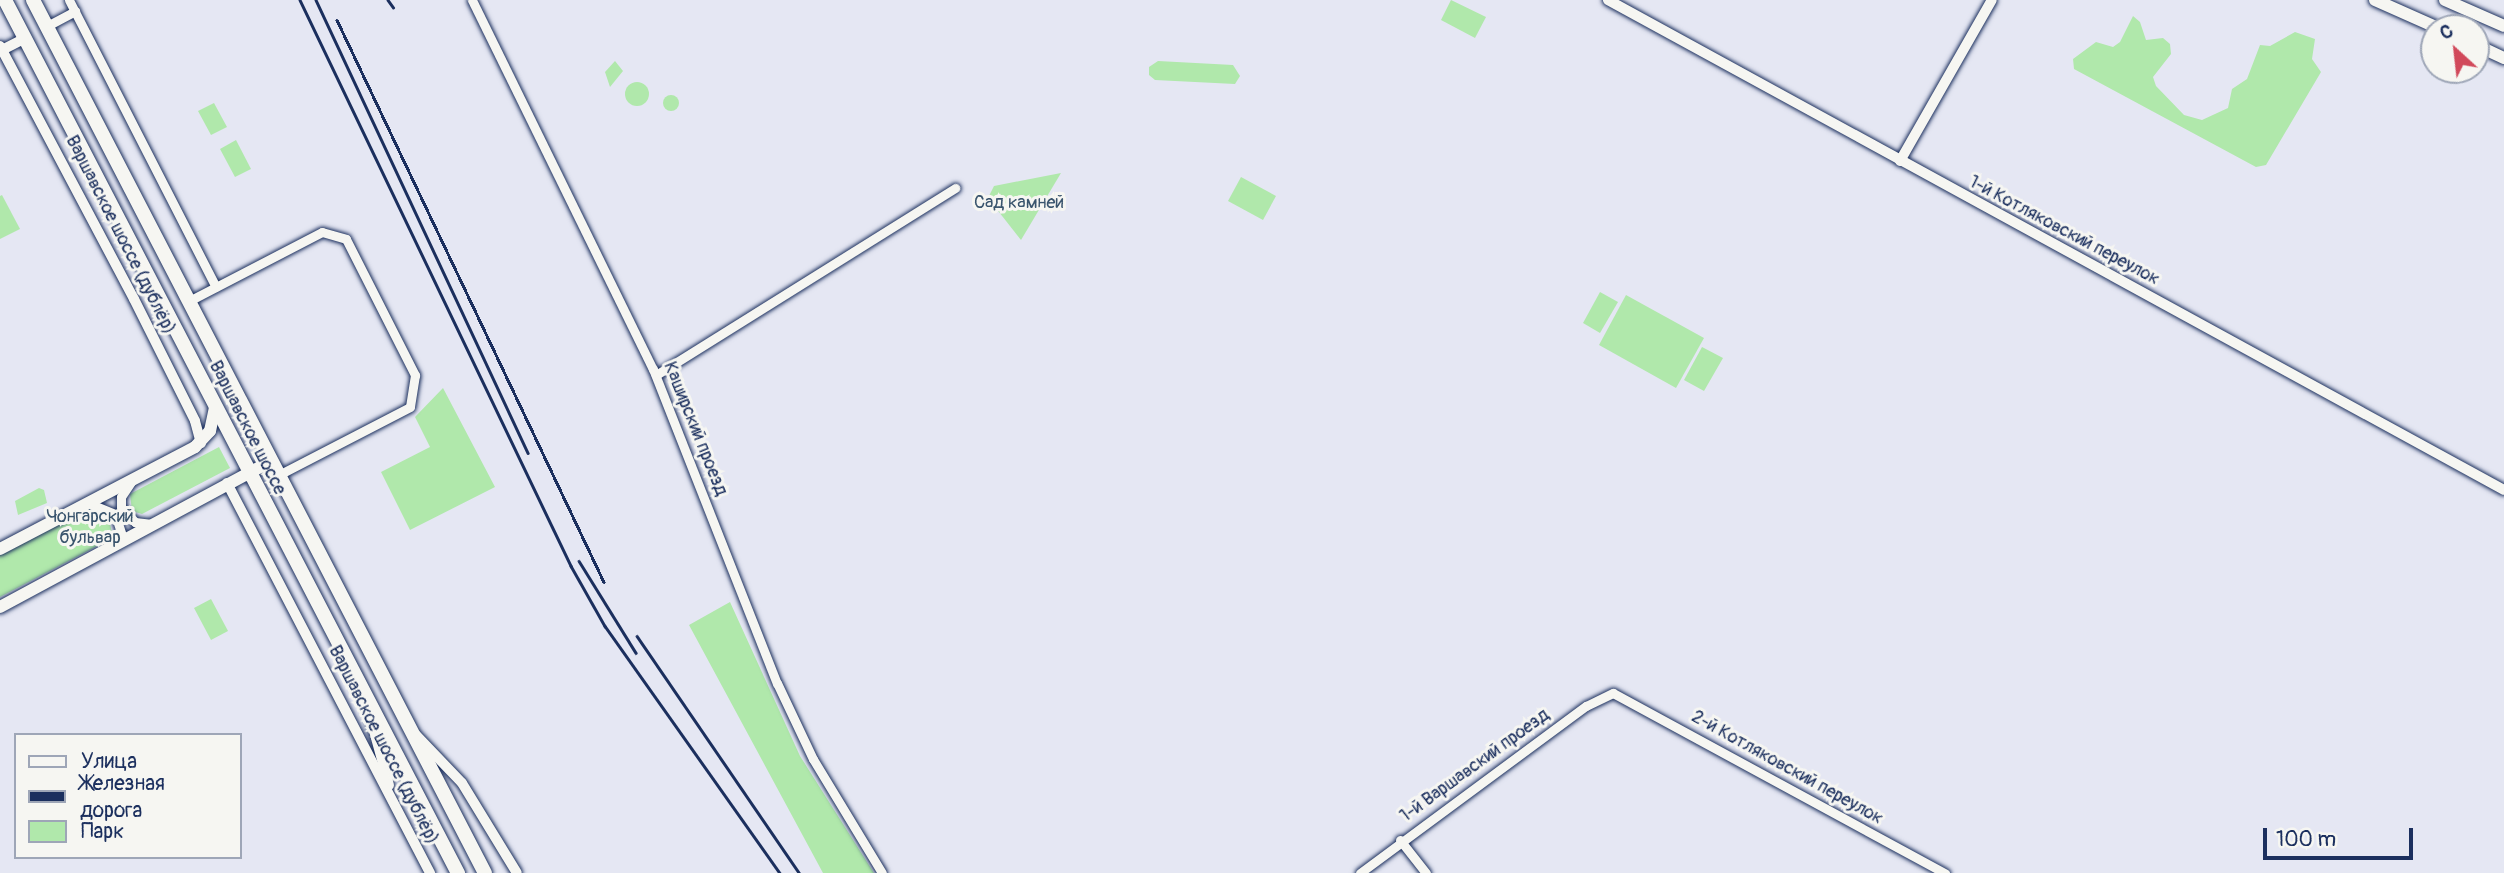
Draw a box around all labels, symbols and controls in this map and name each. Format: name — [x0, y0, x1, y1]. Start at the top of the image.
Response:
north arrow — [2420, 14, 2490, 84]
text: С — [2436, 19, 2457, 45]
street label: Варшавское шоссе (дублёр) — [60, 132, 180, 338]
street label: 1-й Котляковский переулок — [1965, 172, 2163, 290]
park label: Сад камней — [974, 192, 1064, 214]
street label: Варшавское шоссе — [204, 357, 290, 499]
street label: Каширский проезд — [658, 359, 732, 499]
park label: Чонгарский бульвар — [46, 507, 134, 550]
street label: Варшавское шоссе (дублёр) — [323, 642, 443, 848]
street label: 1-й Варшавский проезд — [1396, 705, 1554, 827]
street label: 2-й Котляковский переулок — [1688, 706, 1886, 830]
legend — [14, 733, 242, 859]
text: Улица — [81, 748, 137, 775]
text: Железная дорога — [80, 770, 165, 824]
scale bar — [2266, 814, 2416, 858]
text: Парк — [81, 818, 124, 845]
text: 100 m — [2276, 826, 2336, 853]

